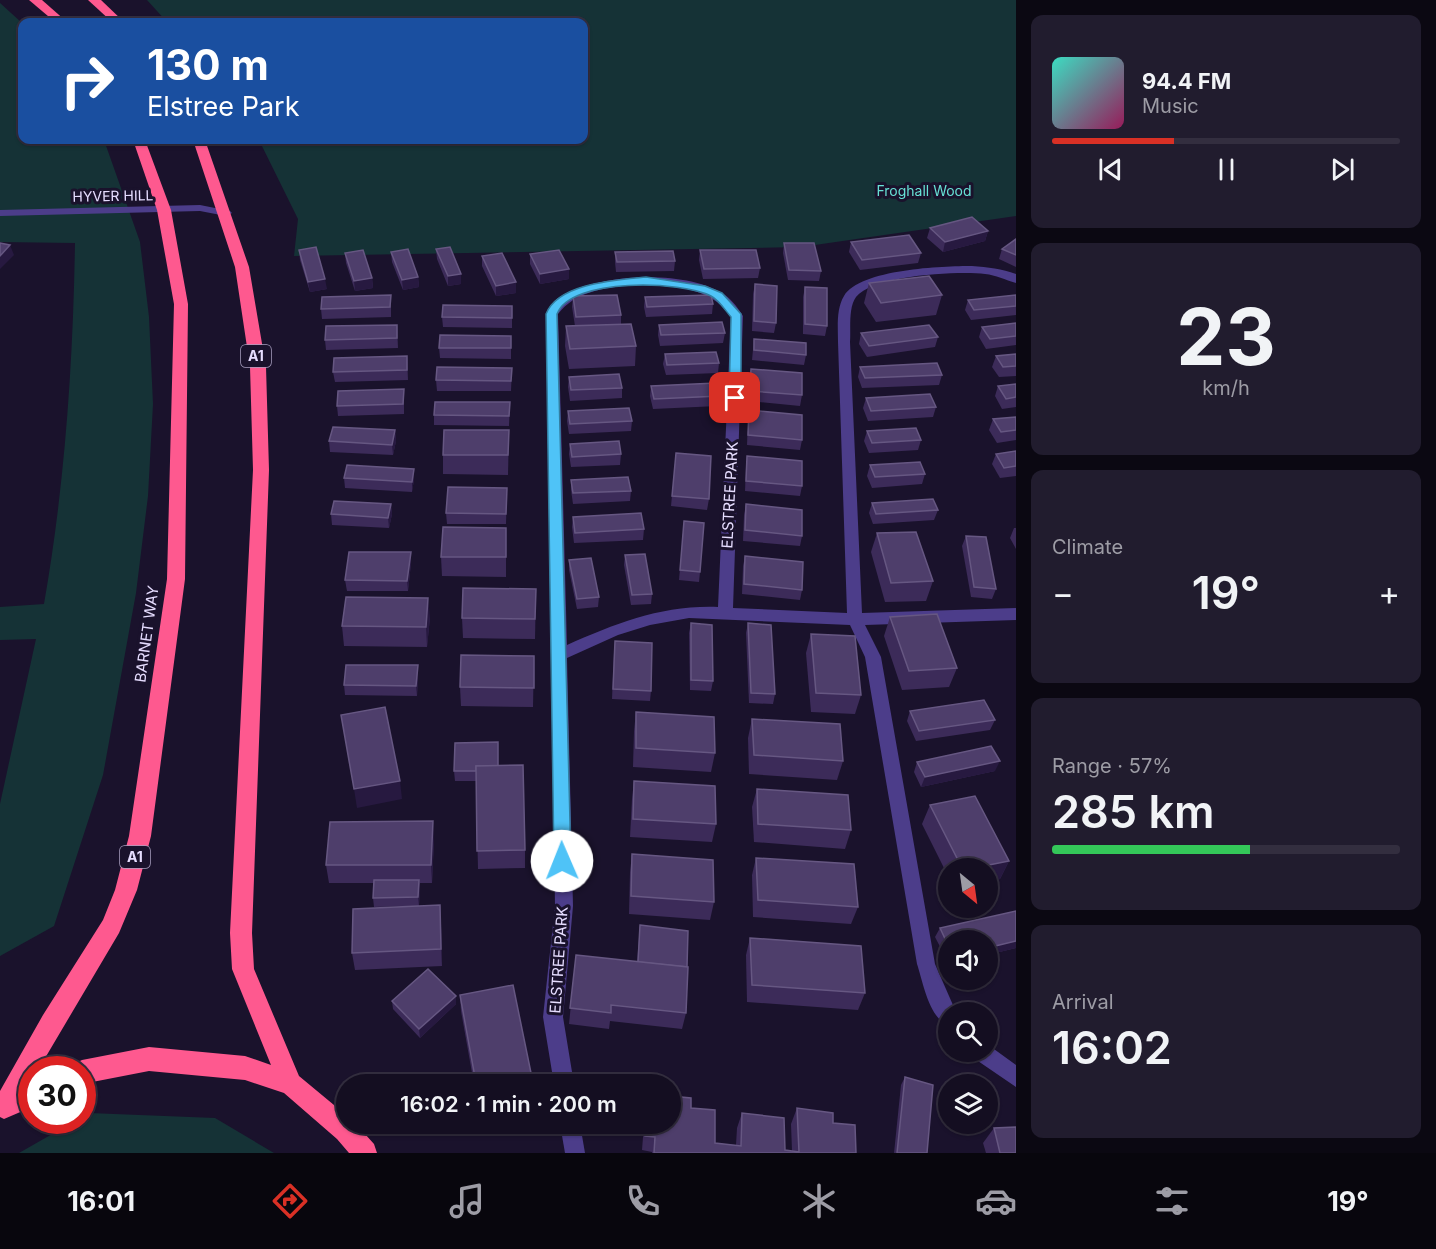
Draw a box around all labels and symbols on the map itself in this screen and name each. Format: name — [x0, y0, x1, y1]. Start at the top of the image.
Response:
park label: Froghall Wood — [876, 182, 972, 199]
street label: HYVER HILL — [72, 186, 154, 205]
road number: A1 — [241, 345, 271, 367]
pin — [709, 372, 760, 423]
street label: ELSTREE PARK — [717, 441, 742, 549]
street label: BARNET WAY — [130, 584, 163, 683]
position arrow — [530, 829, 594, 893]
road number: A1 — [120, 846, 150, 868]
north arrow — [938, 858, 998, 918]
street label: ELSTREE PARK — [545, 906, 572, 1014]
speed limit sign: 30 — [18, 1056, 96, 1134]

